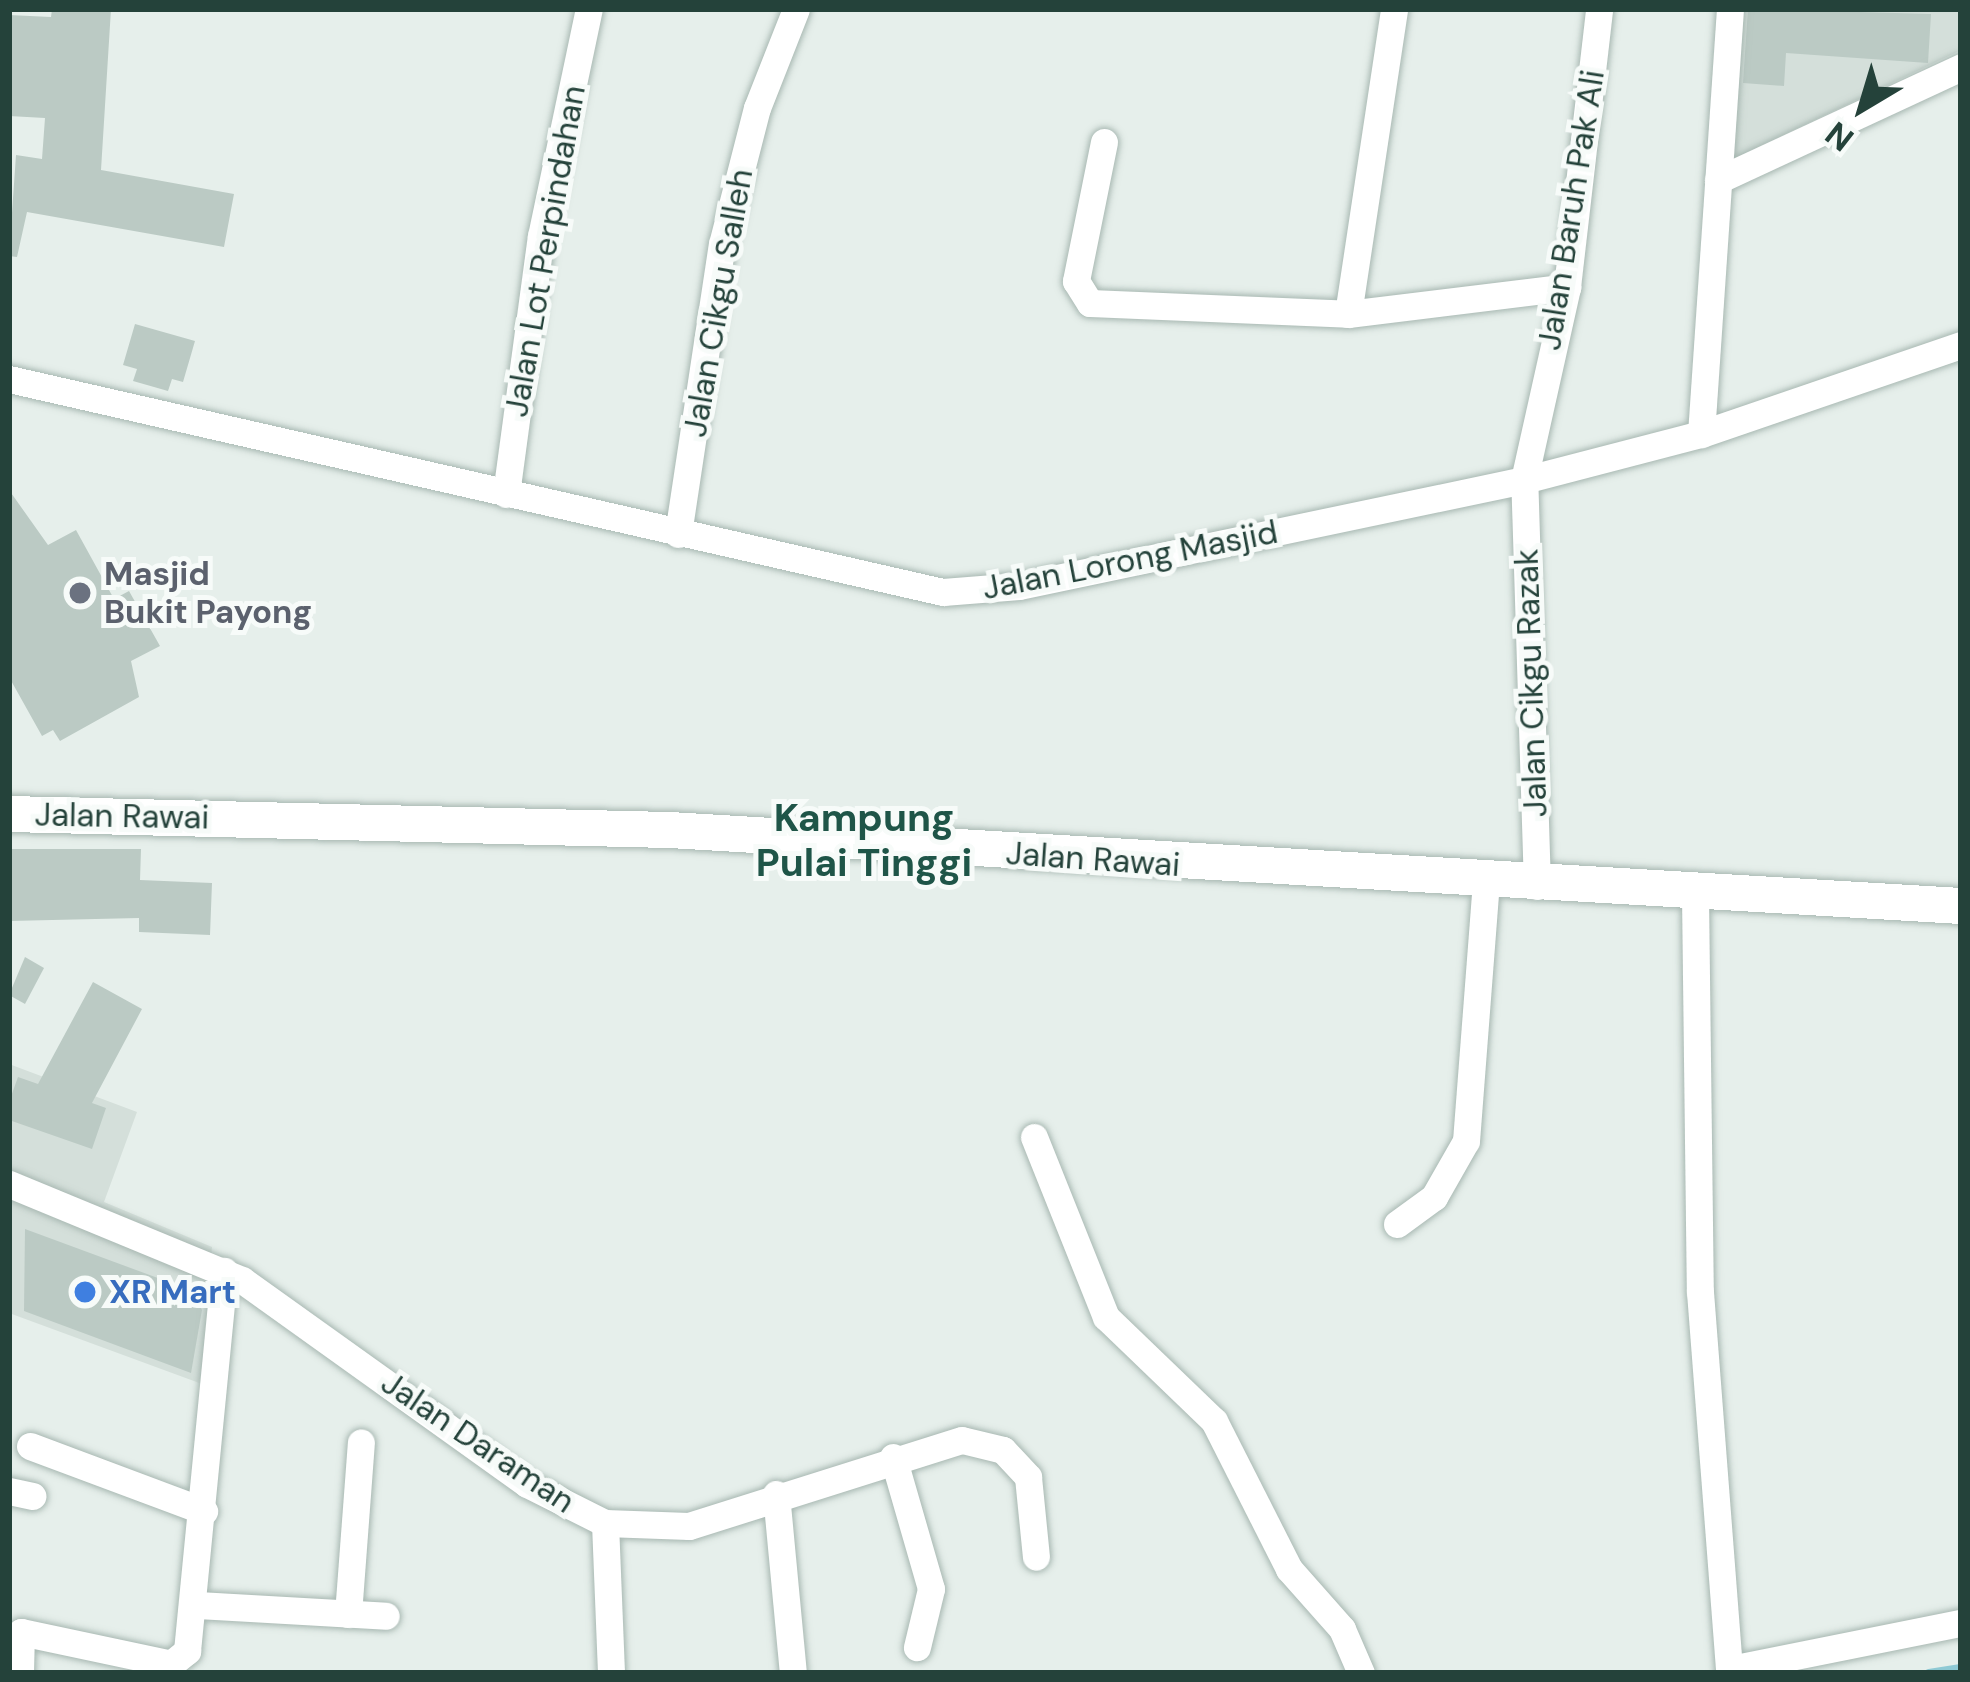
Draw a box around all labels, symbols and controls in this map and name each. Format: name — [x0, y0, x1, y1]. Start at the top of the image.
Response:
north arrow — [1802, 48, 1922, 168]
street label: Jalan Baruh Pak Ali — [1529, 67, 1613, 353]
street label: Jalan Lot Perpindahan — [496, 82, 594, 420]
text: N — [1817, 112, 1862, 161]
street label: Jalan Cikgu Salleh — [675, 166, 761, 440]
street label: Jalan Lorong Masjid — [979, 512, 1281, 608]
street label: Jalan Cikgu Razak — [1507, 548, 1555, 818]
place label: Masjid Bukit Payong — [104, 554, 312, 632]
marker: Masjid Bukit Payong — [67, 580, 93, 606]
street label: Jalan Rawai — [34, 795, 210, 837]
district label: Kampung Pulai Tinggi — [756, 796, 972, 887]
street label: Jalan Rawai — [1004, 833, 1182, 885]
place label: XR Mart — [109, 1272, 236, 1312]
marker: XR Mart — [72, 1279, 98, 1305]
street label: Jalan Daraman — [374, 1363, 582, 1521]

